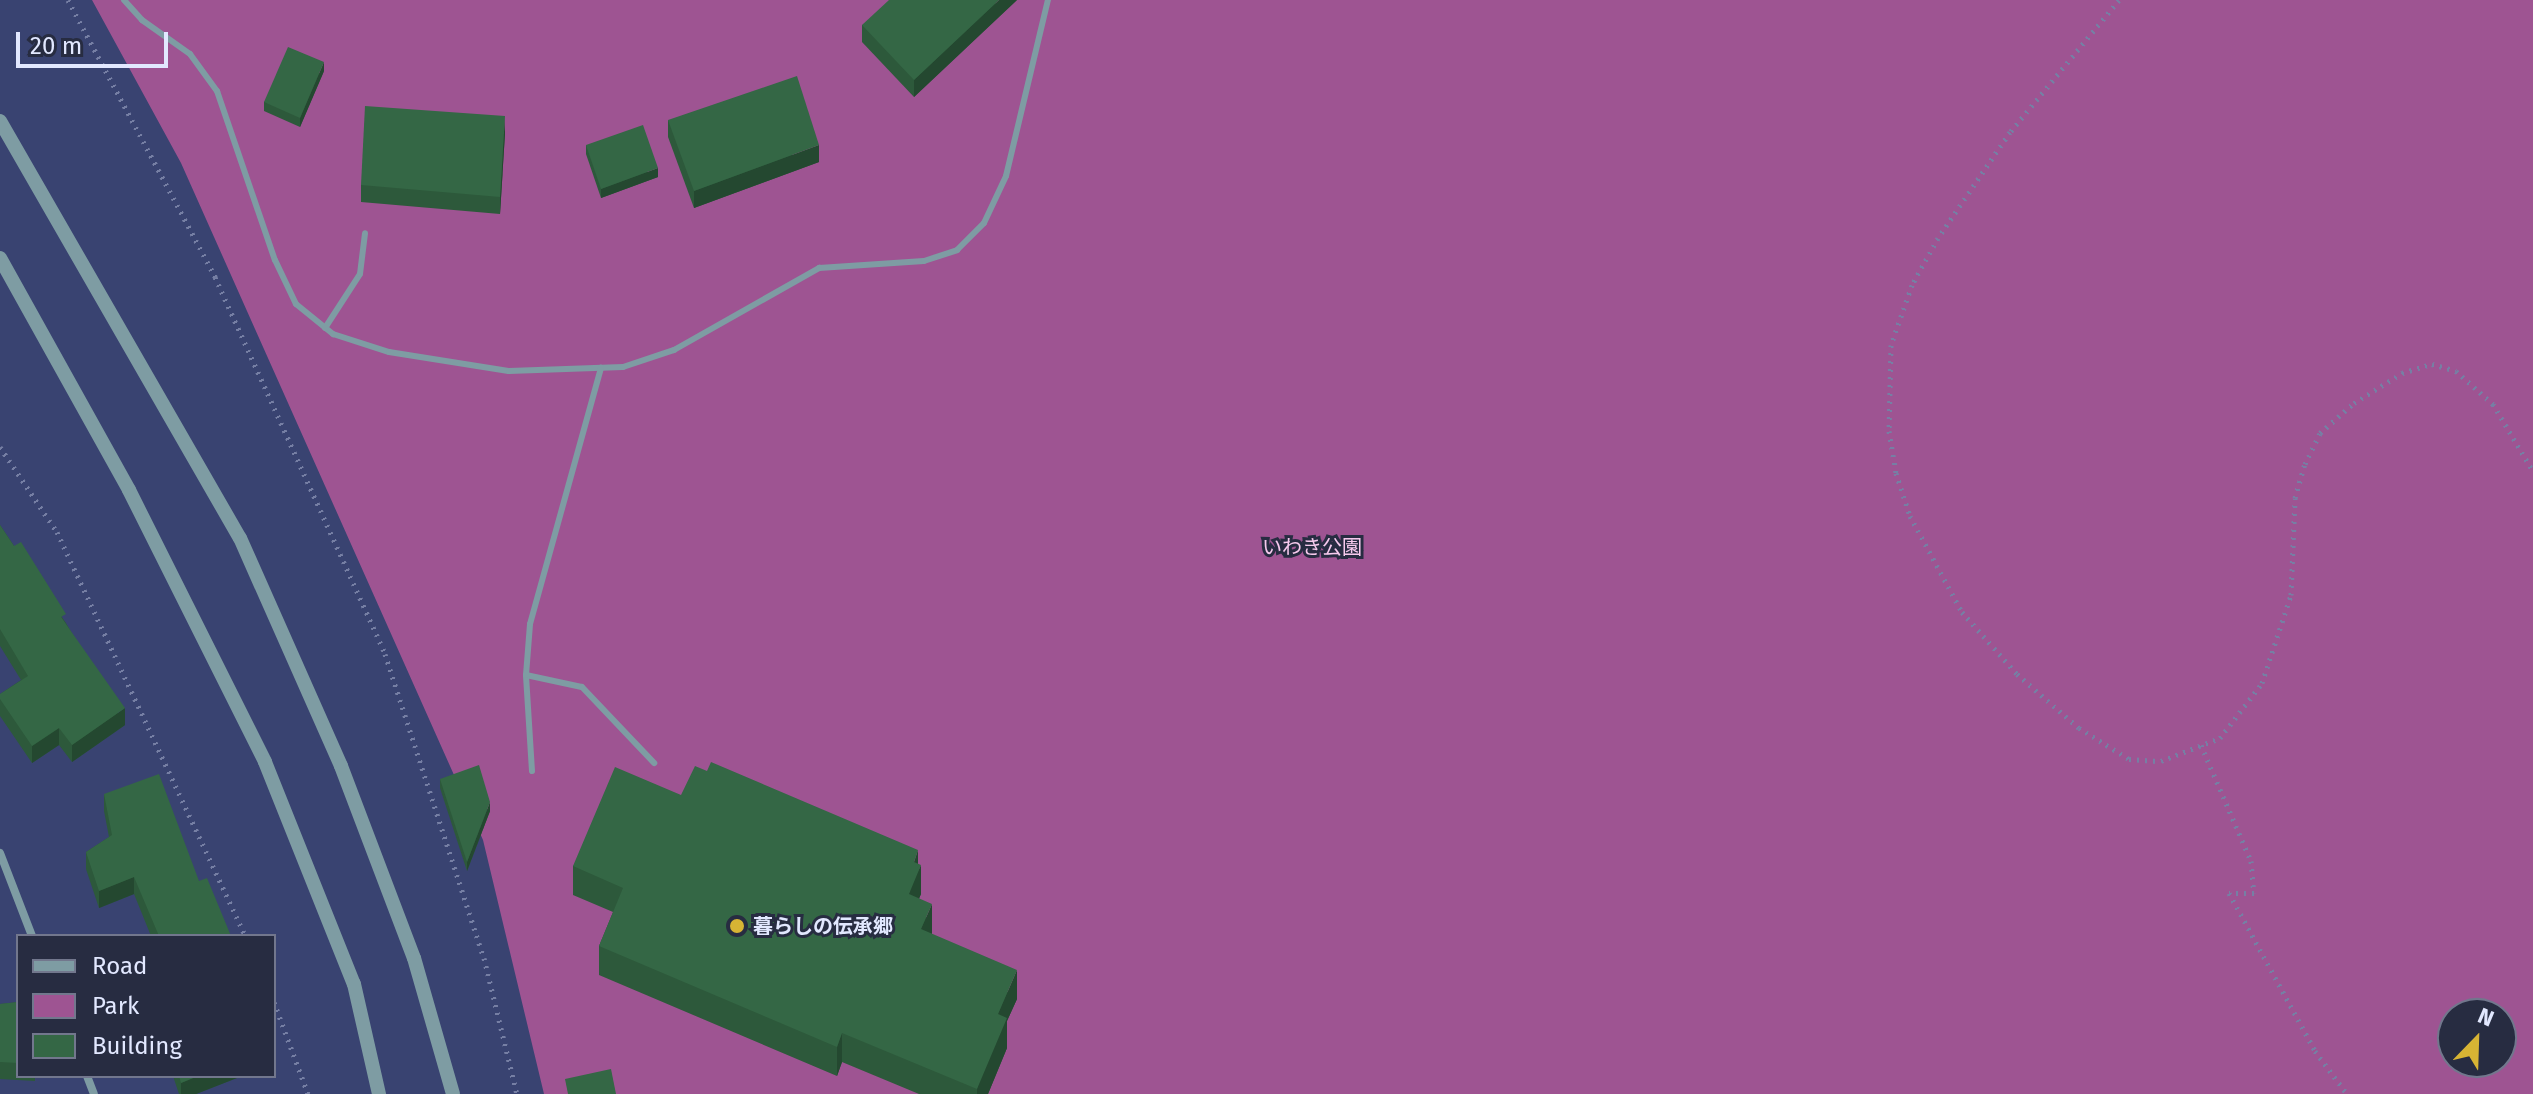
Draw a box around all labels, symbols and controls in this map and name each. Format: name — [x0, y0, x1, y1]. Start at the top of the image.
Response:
scale bar — [20, 16, 172, 66]
text: 20 m — [30, 32, 82, 60]
park label: いわき公園 — [1262, 535, 1362, 559]
place label: 暮らしの伝承郷 — [753, 914, 893, 938]
marker: 暮らしの伝承郷 — [728, 917, 746, 935]
legend — [16, 934, 276, 1078]
text: Road — [92, 952, 147, 980]
text: Park — [92, 992, 139, 1020]
north arrow — [2437, 998, 2517, 1078]
text: N — [2474, 1002, 2498, 1033]
text: Building — [92, 1032, 182, 1060]

